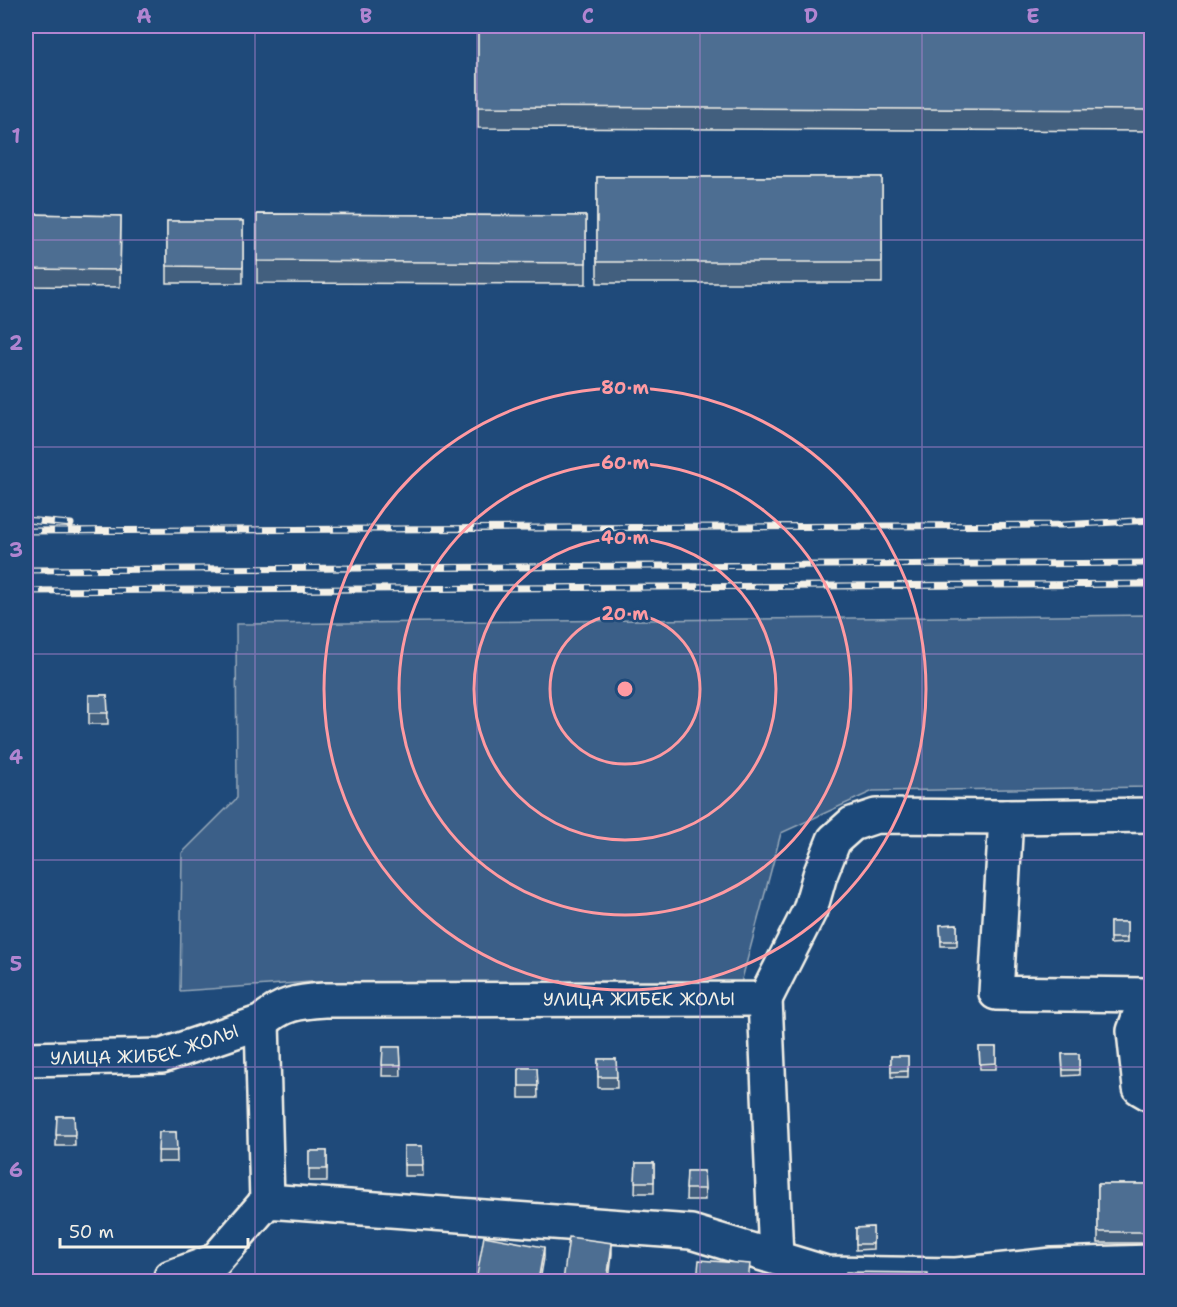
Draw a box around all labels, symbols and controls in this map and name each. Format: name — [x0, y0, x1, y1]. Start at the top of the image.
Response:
text: A — [136, 3, 152, 29]
text: B — [360, 3, 372, 29]
text: C — [582, 3, 594, 29]
text: D — [804, 3, 818, 29]
text: E — [1026, 3, 1040, 29]
text: 1 — [11, 123, 21, 149]
text: 2 — [9, 330, 23, 356]
text: 80 m — [601, 376, 649, 400]
text: 60 m — [601, 451, 649, 475]
text: 40 m — [601, 526, 649, 550]
text: 3 — [9, 537, 23, 563]
text: 20 m — [601, 602, 649, 626]
centre of rings — [615, 679, 635, 699]
text: 4 — [9, 744, 23, 770]
text: 5 — [10, 951, 22, 977]
street label: УЛИЦА ЖИБЕК ЖОЛЫ — [543, 987, 735, 1012]
street label: УЛИЦА ЖИБЕК ЖОЛЫ — [50, 1019, 241, 1070]
text: 6 — [9, 1157, 23, 1183]
scale bar — [60, 1211, 248, 1249]
text: 50 m — [69, 1220, 114, 1244]

